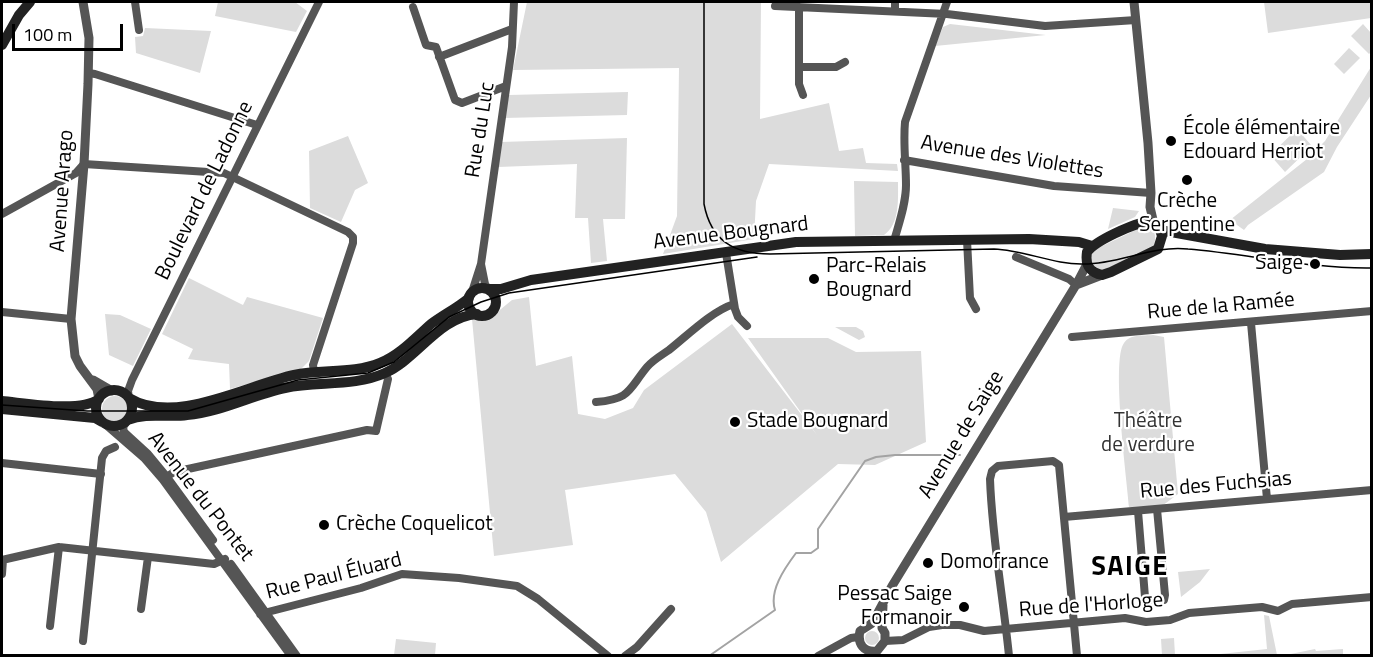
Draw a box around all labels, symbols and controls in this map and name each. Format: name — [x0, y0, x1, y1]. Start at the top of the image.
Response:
scale bar — [15, 12, 126, 50]
text: 100 m — [23, 21, 72, 48]
street label: Rue du Luc — [461, 80, 501, 180]
street label: Boulevard de Ladonne — [151, 97, 259, 285]
place label: École élémentaire Edouard Herriot — [1183, 116, 1340, 166]
street label: Avenue Arago — [46, 129, 80, 253]
street label: Avenue des Violettes — [919, 131, 1105, 185]
marker: École élémentaire Edouard Herriot — [1164, 134, 1178, 148]
marker: Crèche Serpentine — [1180, 173, 1194, 187]
place label: Crèche Serpentine — [1139, 189, 1235, 239]
street label: Avenue Bougnard — [652, 212, 810, 256]
place label: Saige — [1255, 251, 1303, 277]
place label: Parc-Relais Bougnard — [826, 254, 927, 304]
marker: Saige — [1308, 257, 1322, 271]
marker: Parc-Relais Bougnard — [807, 272, 821, 286]
street label: Rue de la Ramée — [1146, 288, 1296, 326]
street label: Avenue de Saige — [914, 367, 1010, 503]
place label: Stade Bougnard — [747, 409, 888, 435]
park label: Théâtre de verdure — [1101, 409, 1195, 459]
marker: Stade Bougnard — [728, 415, 742, 429]
street label: Avenue du Pontet — [142, 427, 258, 567]
street label: Rue des Fuchsias — [1139, 467, 1293, 505]
place label: Crèche Coquelicot — [336, 512, 493, 538]
marker: Crèche Coquelicot — [317, 518, 331, 532]
street label: Rue Paul Éluard — [264, 548, 404, 606]
place label: Domofrance — [940, 550, 1049, 576]
district label: SAIGE — [1091, 552, 1169, 584]
marker: Domofrance — [921, 556, 935, 570]
place label: Pessac Saige Formanoir — [837, 582, 952, 632]
street label: Rue de l'Horloge — [1018, 588, 1164, 624]
marker: Pessac Saige Formanoir — [957, 600, 971, 614]

